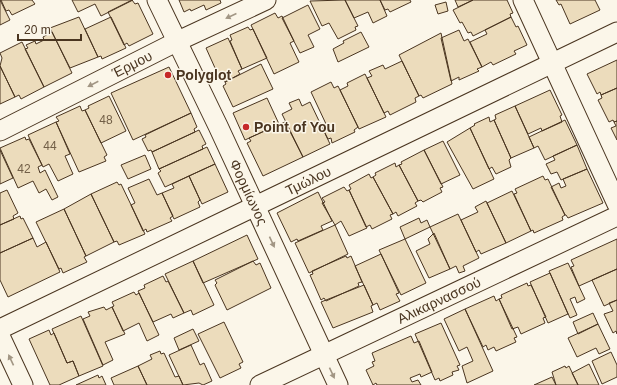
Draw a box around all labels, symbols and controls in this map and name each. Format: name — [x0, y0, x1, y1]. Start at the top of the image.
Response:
one-way arrow — [225, 13, 237, 20]
scale bar — [18, 16, 81, 42]
text: 20 m — [24, 23, 51, 37]
street label: Έρμου — [109, 47, 155, 81]
place label: Polyglot — [176, 67, 232, 83]
marker: Polyglot — [163, 70, 173, 80]
one-way arrow — [87, 81, 99, 87]
house number: 48 — [99, 113, 113, 127]
place label: Point of You — [254, 119, 335, 135]
marker: Point of You — [241, 122, 251, 132]
house number: 44 — [43, 139, 57, 153]
street label: Φορμίωνος — [227, 157, 271, 228]
house number: 42 — [17, 162, 31, 176]
street label: Τμώλου — [283, 163, 333, 198]
one-way arrow — [269, 236, 275, 247]
street label: Αλικαρνασσού — [395, 274, 483, 327]
one-way arrow — [8, 355, 14, 366]
one-way arrow — [329, 367, 335, 378]

